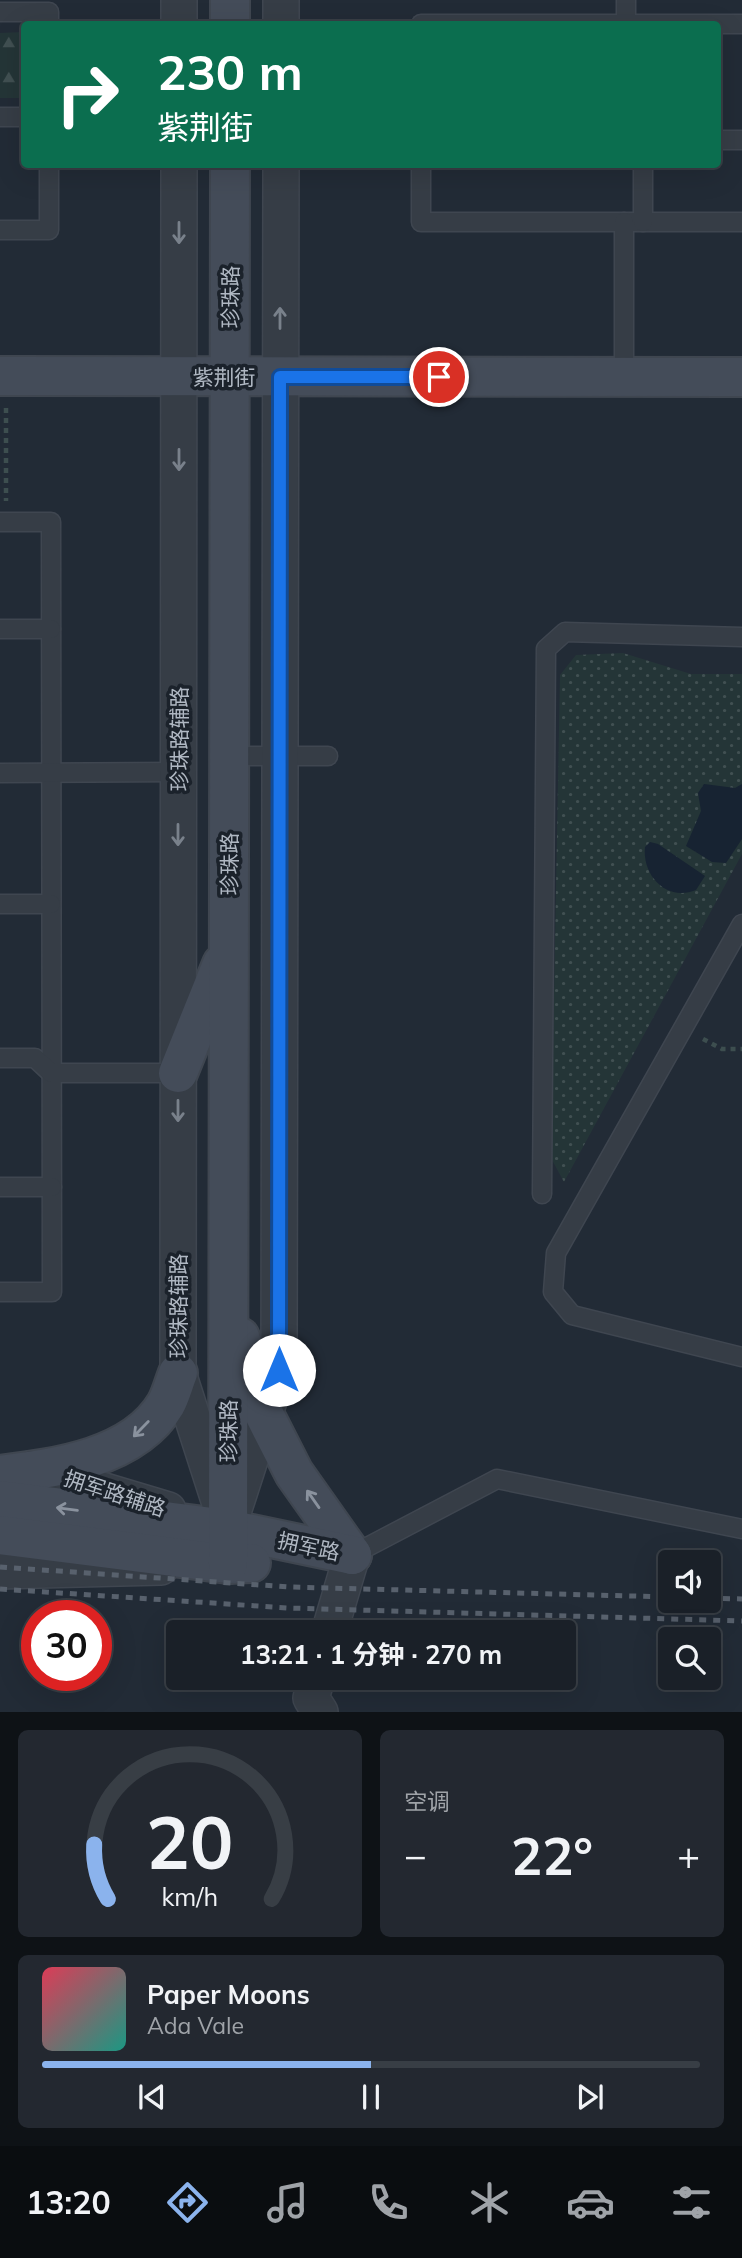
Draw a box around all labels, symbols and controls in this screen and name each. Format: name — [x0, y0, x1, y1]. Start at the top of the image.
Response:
text: 230 m — [157, 41, 303, 102]
icon: right — [42, 49, 133, 140]
text: 紫荆街 — [157, 107, 253, 147]
one-way arrow — [172, 221, 186, 244]
street label: 珍珠路 — [217, 266, 243, 329]
one-way arrow — [273, 306, 287, 329]
pin — [409, 347, 469, 407]
icon: arrive — [420, 358, 458, 396]
street label: 紫荆街 — [193, 364, 256, 390]
one-way arrow — [172, 448, 186, 471]
street label: 珍珠路辅路 — [166, 687, 192, 792]
one-way arrow — [171, 823, 185, 846]
street label: 珍珠路 — [216, 833, 242, 896]
one-way arrow — [171, 1099, 185, 1122]
street label: 珍珠路辅路 — [165, 1254, 191, 1359]
position arrow — [242, 1333, 316, 1407]
street label: 珍珠路 — [215, 1400, 241, 1463]
one-way arrow — [133, 1420, 150, 1437]
street label: 拥军路辅路 — [61, 1464, 169, 1522]
one-way arrow — [306, 1490, 320, 1509]
one-way arrow — [56, 1502, 79, 1515]
street label: 拥军路 — [275, 1527, 343, 1565]
map controls — [658, 1550, 721, 1690]
button: sound — [658, 1550, 721, 1613]
speed limit sign: 30 — [21, 1600, 112, 1691]
button: search — [658, 1627, 721, 1690]
text: 13:21 · 1 分钟 · 270 m — [240, 1638, 502, 1671]
text: 空调 — [404, 1787, 450, 1816]
text: 20 — [146, 1797, 234, 1888]
text: 22° — [511, 1823, 593, 1888]
text: − — [404, 1831, 427, 1879]
text: + — [677, 1831, 700, 1879]
text: km/h — [162, 1881, 218, 1912]
text: Paper Moons — [147, 1978, 310, 2011]
text: Ada Vale — [147, 2011, 244, 2040]
icon: previous — [133, 2078, 171, 2116]
icon: pause — [352, 2078, 390, 2116]
icon: next — [571, 2078, 609, 2116]
icon: directions — [163, 2178, 212, 2227]
icon: music — [263, 2178, 312, 2227]
icon: phone — [364, 2178, 413, 2227]
icon: climate — [465, 2178, 514, 2227]
icon: car — [566, 2178, 615, 2227]
icon: filters — [667, 2178, 716, 2227]
text: 13:20 — [26, 2182, 111, 2222]

